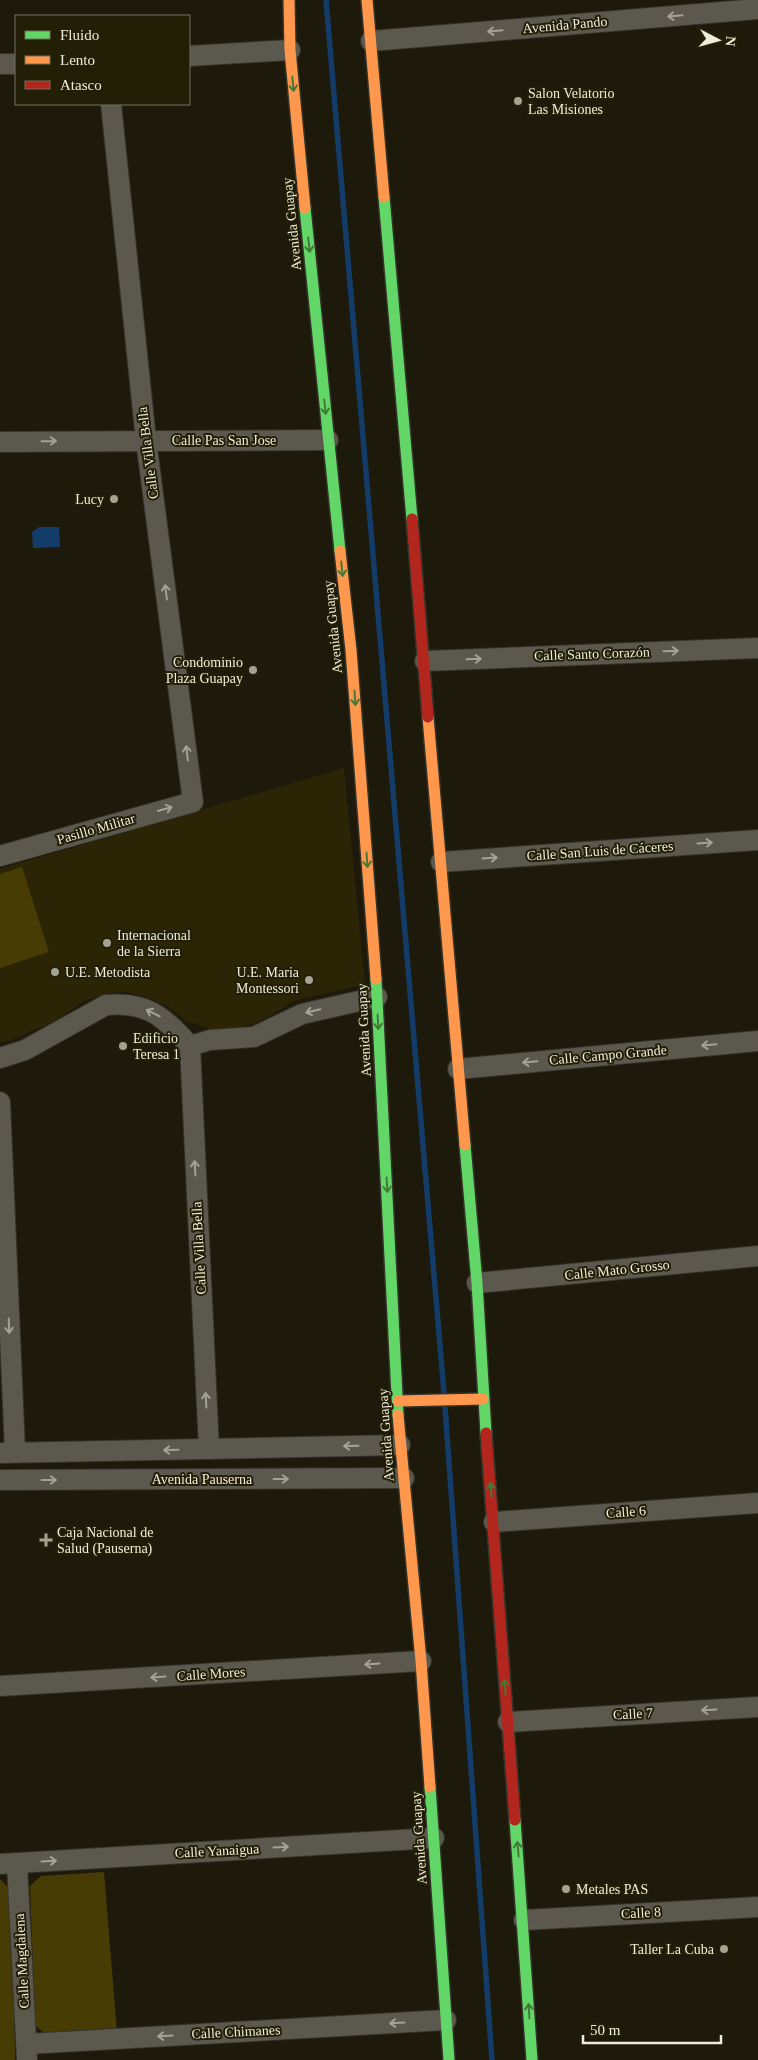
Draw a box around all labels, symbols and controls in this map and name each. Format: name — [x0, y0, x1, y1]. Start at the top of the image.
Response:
one-way arrow — [667, 11, 683, 21]
street label: Avenida Pando — [522, 14, 608, 36]
legend — [15, 15, 190, 105]
north arrow — [693, 15, 743, 65]
one-way arrow — [487, 26, 503, 35]
text: Fluido — [60, 27, 99, 43]
text: N — [722, 35, 738, 47]
text: Lento — [60, 52, 95, 68]
one-way arrow — [289, 75, 298, 91]
text: Atasco — [60, 77, 102, 93]
place label: Salon Velatorio Las Misiones — [528, 86, 614, 117]
marker: Salon Velatorio Las Misiones — [512, 95, 524, 107]
street label: Avenida Guapay — [280, 177, 304, 271]
one-way arrow — [304, 237, 314, 253]
one-way arrow — [320, 399, 330, 415]
street label: Calle Villa Bella — [135, 405, 161, 500]
street label: Calle Pas San Jose — [172, 433, 276, 448]
one-way arrow — [40, 436, 56, 446]
place label: Lucy — [75, 492, 104, 507]
marker: Lucy — [108, 493, 120, 505]
one-way arrow — [337, 560, 347, 576]
street label: Avenida Guapay — [321, 580, 345, 674]
one-way arrow — [161, 584, 171, 600]
street label: Calle Santo Corazón — [534, 644, 650, 664]
one-way arrow — [663, 647, 679, 656]
one-way arrow — [465, 654, 481, 664]
place label: Condominio Plaza Guapay — [166, 655, 243, 686]
marker: Condominio Plaza Guapay — [247, 664, 259, 676]
one-way arrow — [350, 690, 360, 706]
one-way arrow — [181, 746, 191, 762]
one-way arrow — [156, 804, 172, 814]
street label: Pasillo Militar — [55, 811, 137, 847]
street label: Calle San Luis de Cáceres — [526, 838, 674, 864]
one-way arrow — [696, 839, 712, 848]
one-way arrow — [362, 852, 372, 868]
one-way arrow — [482, 854, 498, 863]
place label: Internacional de la Sierra — [117, 928, 191, 959]
marker: Internacional de la Sierra — [101, 937, 113, 949]
place label: U.E. Metodista — [65, 965, 151, 980]
place label: U.E. Maria Montessori — [236, 965, 300, 996]
marker: U.E. Metodista — [49, 966, 61, 978]
marker: U.E. Maria Montessori — [303, 974, 315, 986]
street label: Avenida Guapay — [354, 983, 374, 1077]
one-way arrow — [305, 1007, 321, 1016]
one-way arrow — [146, 1008, 161, 1017]
one-way arrow — [374, 1014, 383, 1030]
place label: Edificio Teresa 1 — [133, 1031, 180, 1062]
marker: Edificio Teresa 1 — [117, 1040, 129, 1052]
one-way arrow — [702, 1040, 718, 1050]
street label: Calle Campo Grande — [548, 1042, 668, 1068]
one-way arrow — [523, 1057, 539, 1067]
one-way arrow — [191, 1160, 200, 1176]
one-way arrow — [382, 1176, 391, 1192]
street label: Calle Villa Bella — [189, 1200, 209, 1295]
street label: Calle Mato Grosso — [564, 1257, 670, 1283]
one-way arrow — [5, 1318, 14, 1334]
street label: Avenida Guapay — [375, 1388, 397, 1482]
one-way arrow — [202, 1393, 211, 1409]
one-way arrow — [343, 1441, 360, 1451]
one-way arrow — [163, 1445, 180, 1455]
street label: Avenida Pauserna — [152, 1472, 253, 1487]
one-way arrow — [272, 1474, 289, 1484]
one-way arrow — [40, 1475, 56, 1485]
one-way arrow — [487, 1482, 496, 1498]
street label: Calle 6 — [606, 1503, 646, 1521]
place label: Caja Nacional de Salud (Pauserna) — [57, 1525, 153, 1557]
marker: Caja Nacional de Salud (Pauserna) — [39, 1533, 53, 1547]
one-way arrow — [365, 1659, 381, 1668]
street label: Calle Mores — [176, 1664, 246, 1684]
one-way arrow — [150, 1673, 166, 1682]
one-way arrow — [501, 1679, 510, 1695]
street label: Calle 7 — [613, 1705, 653, 1723]
one-way arrow — [702, 1706, 718, 1715]
street label: Avenida Guapay — [408, 1791, 430, 1885]
street label: Calle Yanaigua — [174, 1841, 261, 1861]
one-way arrow — [513, 1841, 523, 1857]
one-way arrow — [272, 1842, 288, 1851]
one-way arrow — [40, 1856, 56, 1865]
place label: Metales PAS — [576, 1882, 648, 1897]
marker: Metales PAS — [560, 1883, 572, 1895]
street label: Calle 8 — [621, 1904, 661, 1922]
street label: Calle Magdalena — [12, 1912, 32, 2009]
place label: Taller La Cuba — [630, 1942, 715, 1957]
marker: Taller La Cuba — [718, 1943, 730, 1955]
one-way arrow — [524, 2004, 533, 2020]
scale bar — [583, 2012, 720, 2044]
one-way arrow — [390, 2018, 406, 2027]
street label: Calle Chimanes — [191, 2022, 281, 2042]
text: 50 m — [590, 2022, 621, 2038]
one-way arrow — [158, 2032, 174, 2041]

